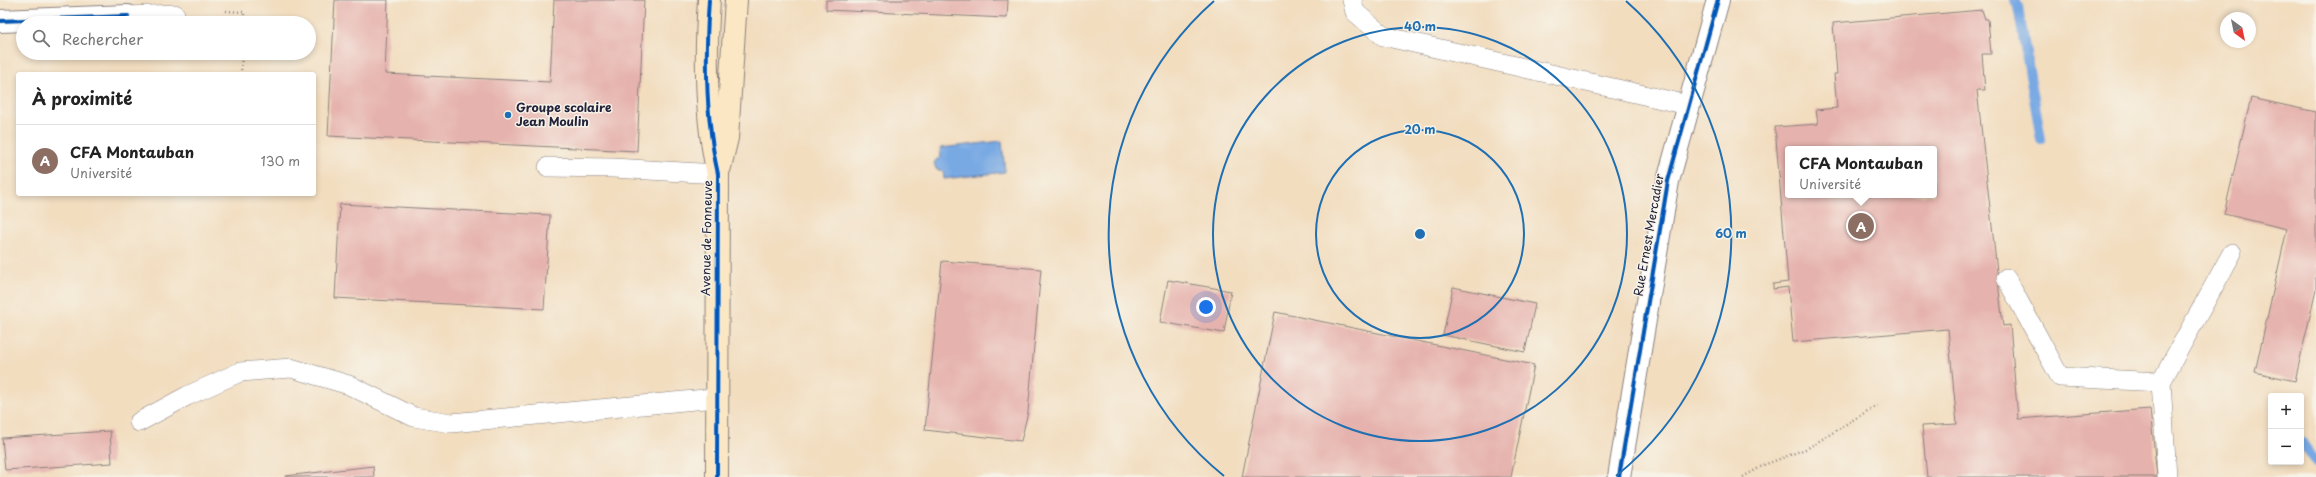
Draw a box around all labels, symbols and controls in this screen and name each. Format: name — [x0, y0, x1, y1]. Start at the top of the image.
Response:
north arrow — [2220, 12, 2256, 48]
search box — [16, 16, 316, 60]
text: 40 m — [1404, 17, 1436, 35]
icon: search — [30, 27, 52, 49]
text: Rechercher — [62, 27, 143, 50]
text: À proximité — [32, 85, 132, 111]
place label: Groupe scolaire Jean Moulin — [516, 98, 612, 130]
marker: Groupe scolaire Jean Moulin — [503, 110, 513, 120]
text: 20 m — [1404, 120, 1436, 138]
text: CFA Montauban — [70, 140, 194, 163]
popup — [1785, 146, 1937, 198]
text: A — [40, 151, 50, 170]
text: 130 m — [261, 151, 300, 170]
text: CFA Montauban — [1799, 151, 1923, 174]
text: Université — [70, 163, 132, 182]
street label: Rue Ernest Mercadier — [1628, 172, 1668, 298]
text: Université — [1799, 174, 1861, 193]
street label: Avenue de Fonneuve — [696, 179, 716, 296]
pin: A — [1848, 211, 1874, 241]
text: 60 m — [1715, 224, 1747, 242]
centre of rings — [1413, 227, 1427, 241]
your location — [1196, 297, 1216, 317]
map controls — [2268, 393, 2304, 465]
button: + — [2268, 393, 2304, 429]
button: − — [2268, 429, 2304, 465]

